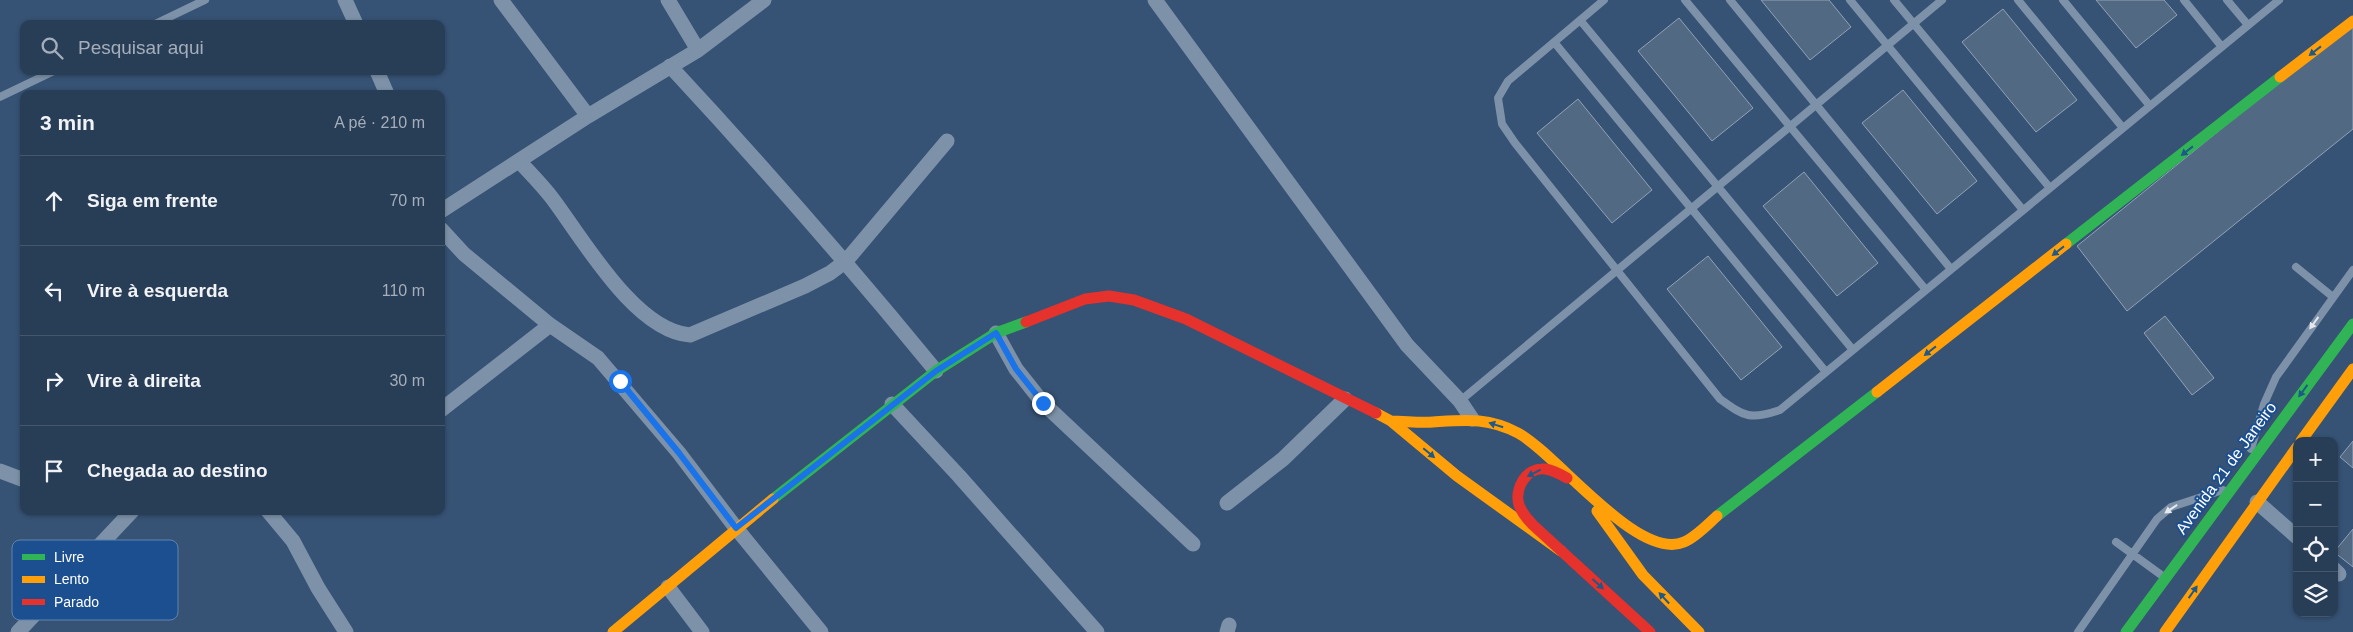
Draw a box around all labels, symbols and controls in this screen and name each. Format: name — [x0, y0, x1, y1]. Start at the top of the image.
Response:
search box — [20, 20, 445, 75]
icon: search — [38, 34, 66, 62]
text: Pesquisar aqui — [78, 37, 204, 58]
one-way arrow — [2308, 46, 2321, 56]
text: 3 min — [40, 111, 95, 134]
text: A pé · 210 m — [334, 114, 425, 131]
one-way arrow — [2180, 146, 2193, 156]
icon: ahead — [40, 187, 68, 215]
text: Siga em frente — [87, 190, 218, 211]
text: 70 m — [389, 192, 425, 209]
one-way arrow — [2052, 246, 2065, 256]
icon: left — [40, 277, 68, 305]
text: Vire à esquerda — [87, 280, 228, 301]
text: 110 m — [382, 282, 425, 299]
one-way arrow — [2309, 317, 2319, 330]
one-way arrow — [1924, 346, 1937, 356]
icon: right — [40, 367, 68, 395]
text: Vire à direita — [87, 370, 201, 391]
route start — [609, 370, 632, 393]
text: 30 m — [389, 372, 425, 389]
one-way arrow — [2298, 384, 2308, 398]
route end — [1032, 392, 1055, 415]
street label: Avenida 21 de Janeiro — [2172, 399, 2280, 537]
one-way arrow — [1489, 421, 1504, 429]
map controls — [2293, 437, 2338, 617]
button: + — [2293, 437, 2338, 482]
one-way arrow — [1422, 447, 1435, 458]
icon: arrive — [40, 457, 68, 485]
text: Chegada ao destino — [87, 460, 268, 481]
one-way arrow — [1526, 469, 1541, 477]
button: − — [2293, 482, 2338, 527]
one-way arrow — [2164, 504, 2177, 514]
button: locate — [2293, 527, 2338, 572]
legend — [12, 540, 178, 620]
text: Livre — [54, 549, 85, 565]
text: Lento — [54, 571, 89, 587]
button: layers — [2293, 572, 2338, 617]
one-way arrow — [1591, 578, 1603, 590]
one-way arrow — [2188, 585, 2198, 599]
one-way arrow — [1658, 592, 1670, 604]
text: Parado — [54, 594, 99, 610]

